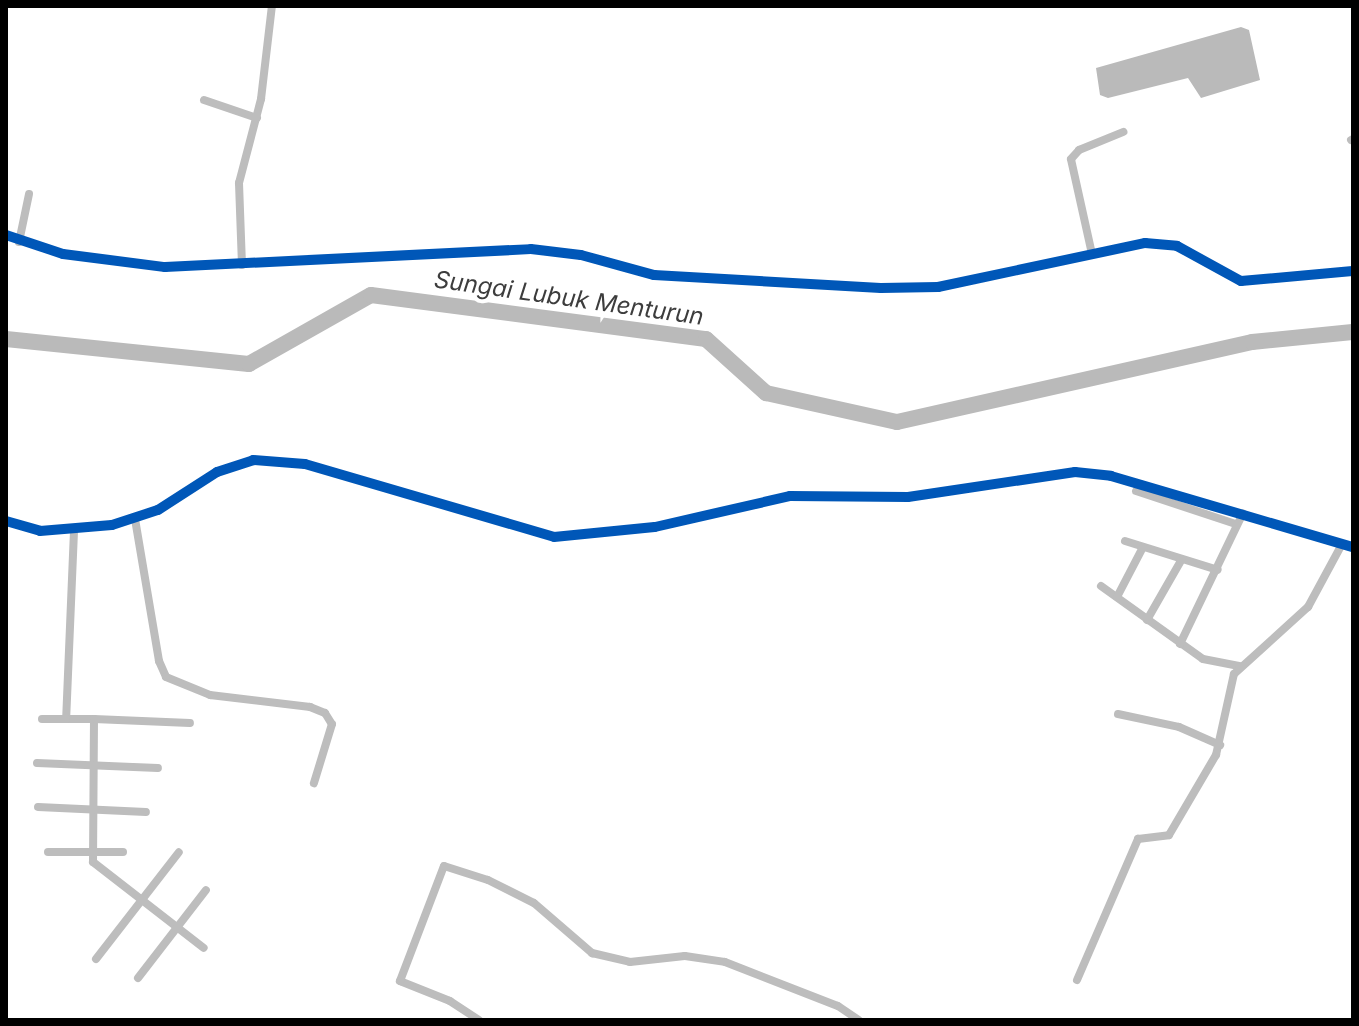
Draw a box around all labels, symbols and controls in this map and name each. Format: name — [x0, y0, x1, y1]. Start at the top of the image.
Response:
water label: Sungai Lubuk Menturun — [433, 265, 705, 331]

